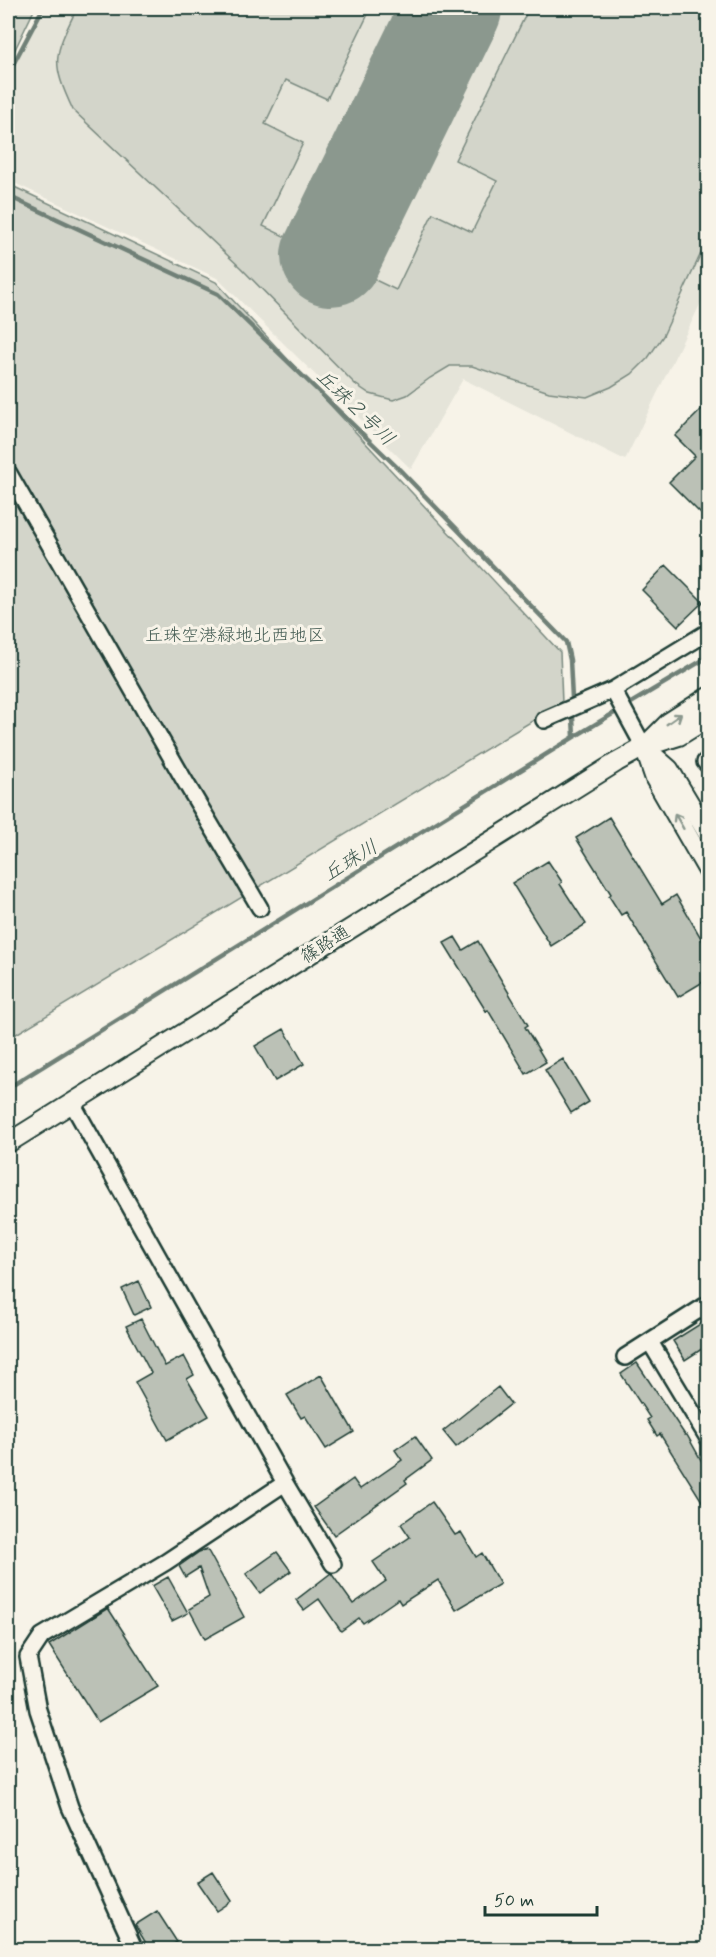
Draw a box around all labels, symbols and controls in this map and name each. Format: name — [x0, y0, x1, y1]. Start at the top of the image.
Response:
water label: 丘珠２号川 — [310, 364, 400, 453]
park label: 丘珠空港緑地北西地区 — [145, 624, 325, 648]
one-way arrow — [665, 713, 682, 725]
one-way arrow — [673, 813, 685, 830]
water label: 丘珠川 — [318, 834, 383, 889]
street label: 篠路通 — [296, 920, 355, 969]
scale bar — [485, 1879, 598, 1917]
text: 50 m — [494, 1889, 534, 1913]

